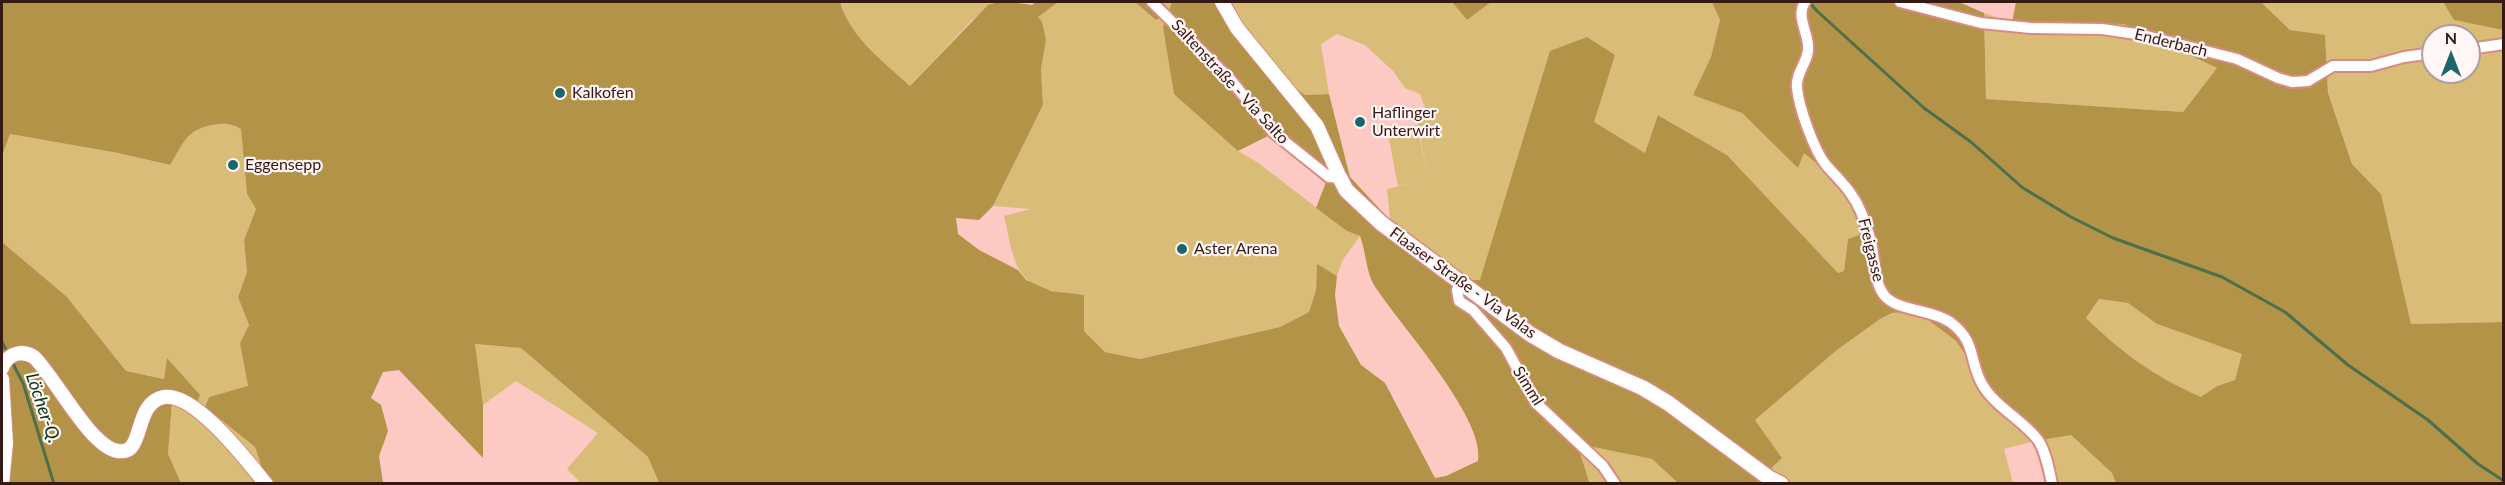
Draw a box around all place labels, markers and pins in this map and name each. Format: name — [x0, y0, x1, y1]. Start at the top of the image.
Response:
place label: Kalkofen — [572, 83, 634, 103]
marker: Kalkofen — [553, 86, 567, 100]
place label: Haflinger Unterwirt — [1372, 103, 1440, 141]
marker: Haflinger Unterwirt — [1353, 115, 1367, 129]
place label: Eggensepp — [245, 155, 321, 175]
marker: Eggensepp — [226, 158, 240, 172]
place label: Aster Arena — [1194, 239, 1277, 259]
marker: Aster Arena — [1175, 242, 1189, 256]

